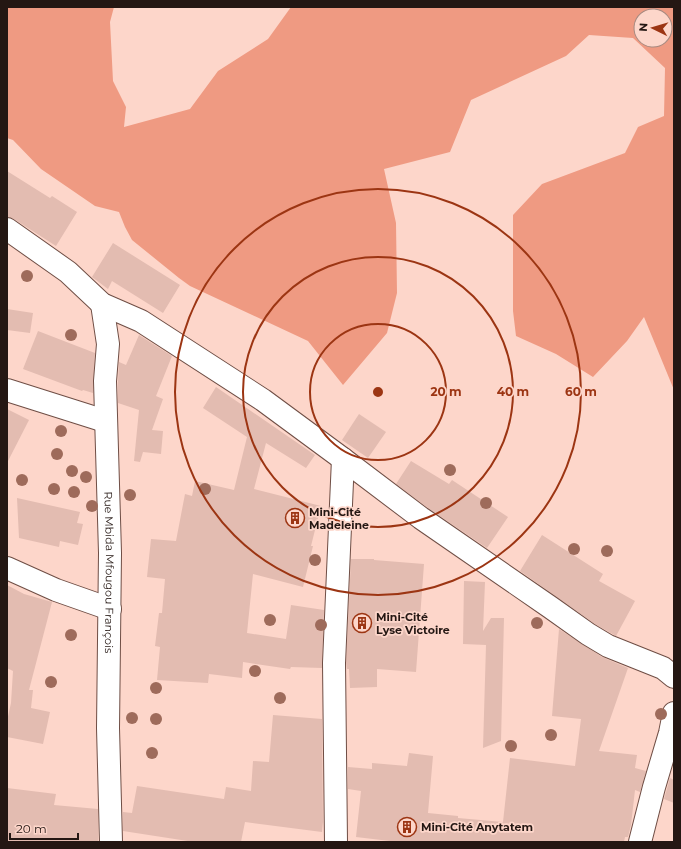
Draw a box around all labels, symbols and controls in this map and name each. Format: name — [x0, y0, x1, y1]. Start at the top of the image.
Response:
north arrow — [633, 8, 673, 48]
text: N — [636, 22, 650, 32]
text: 20 m — [430, 384, 462, 399]
text: 40 m — [497, 384, 529, 399]
text: 60 m — [565, 384, 597, 399]
centre of rings — [371, 385, 385, 399]
street label: Rue Mbida Mfougou François — [101, 491, 117, 654]
place label: Mini-Cité Madeleine — [309, 505, 369, 532]
building icon: Mini-Cité Madeleine — [284, 507, 306, 529]
place label: Mini-Cité Lyse Victoire — [376, 610, 450, 637]
building icon: Mini-Cité Lyse Victoire — [351, 612, 373, 634]
scale bar — [10, 815, 78, 841]
building icon: Mini-Cité Anytatem — [396, 816, 418, 838]
place label: Mini-Cité Anytatem — [421, 820, 533, 834]
text: 20 m — [16, 821, 47, 836]

